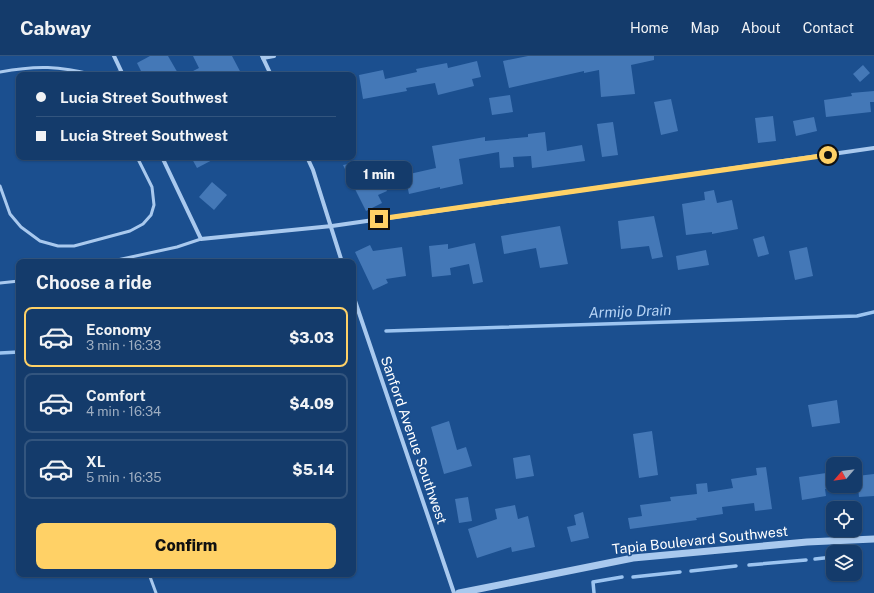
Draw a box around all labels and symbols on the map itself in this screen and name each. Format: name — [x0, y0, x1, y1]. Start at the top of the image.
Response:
route start — [819, 146, 837, 164]
callout: 1 min — [346, 161, 412, 189]
route end — [370, 210, 388, 228]
water label: Armijo Drain — [588, 301, 672, 321]
street label: Sanford Avenue Southwest — [378, 354, 450, 526]
north arrow — [826, 457, 862, 493]
street label: Tapia Boulevard Southwest — [611, 523, 789, 557]

